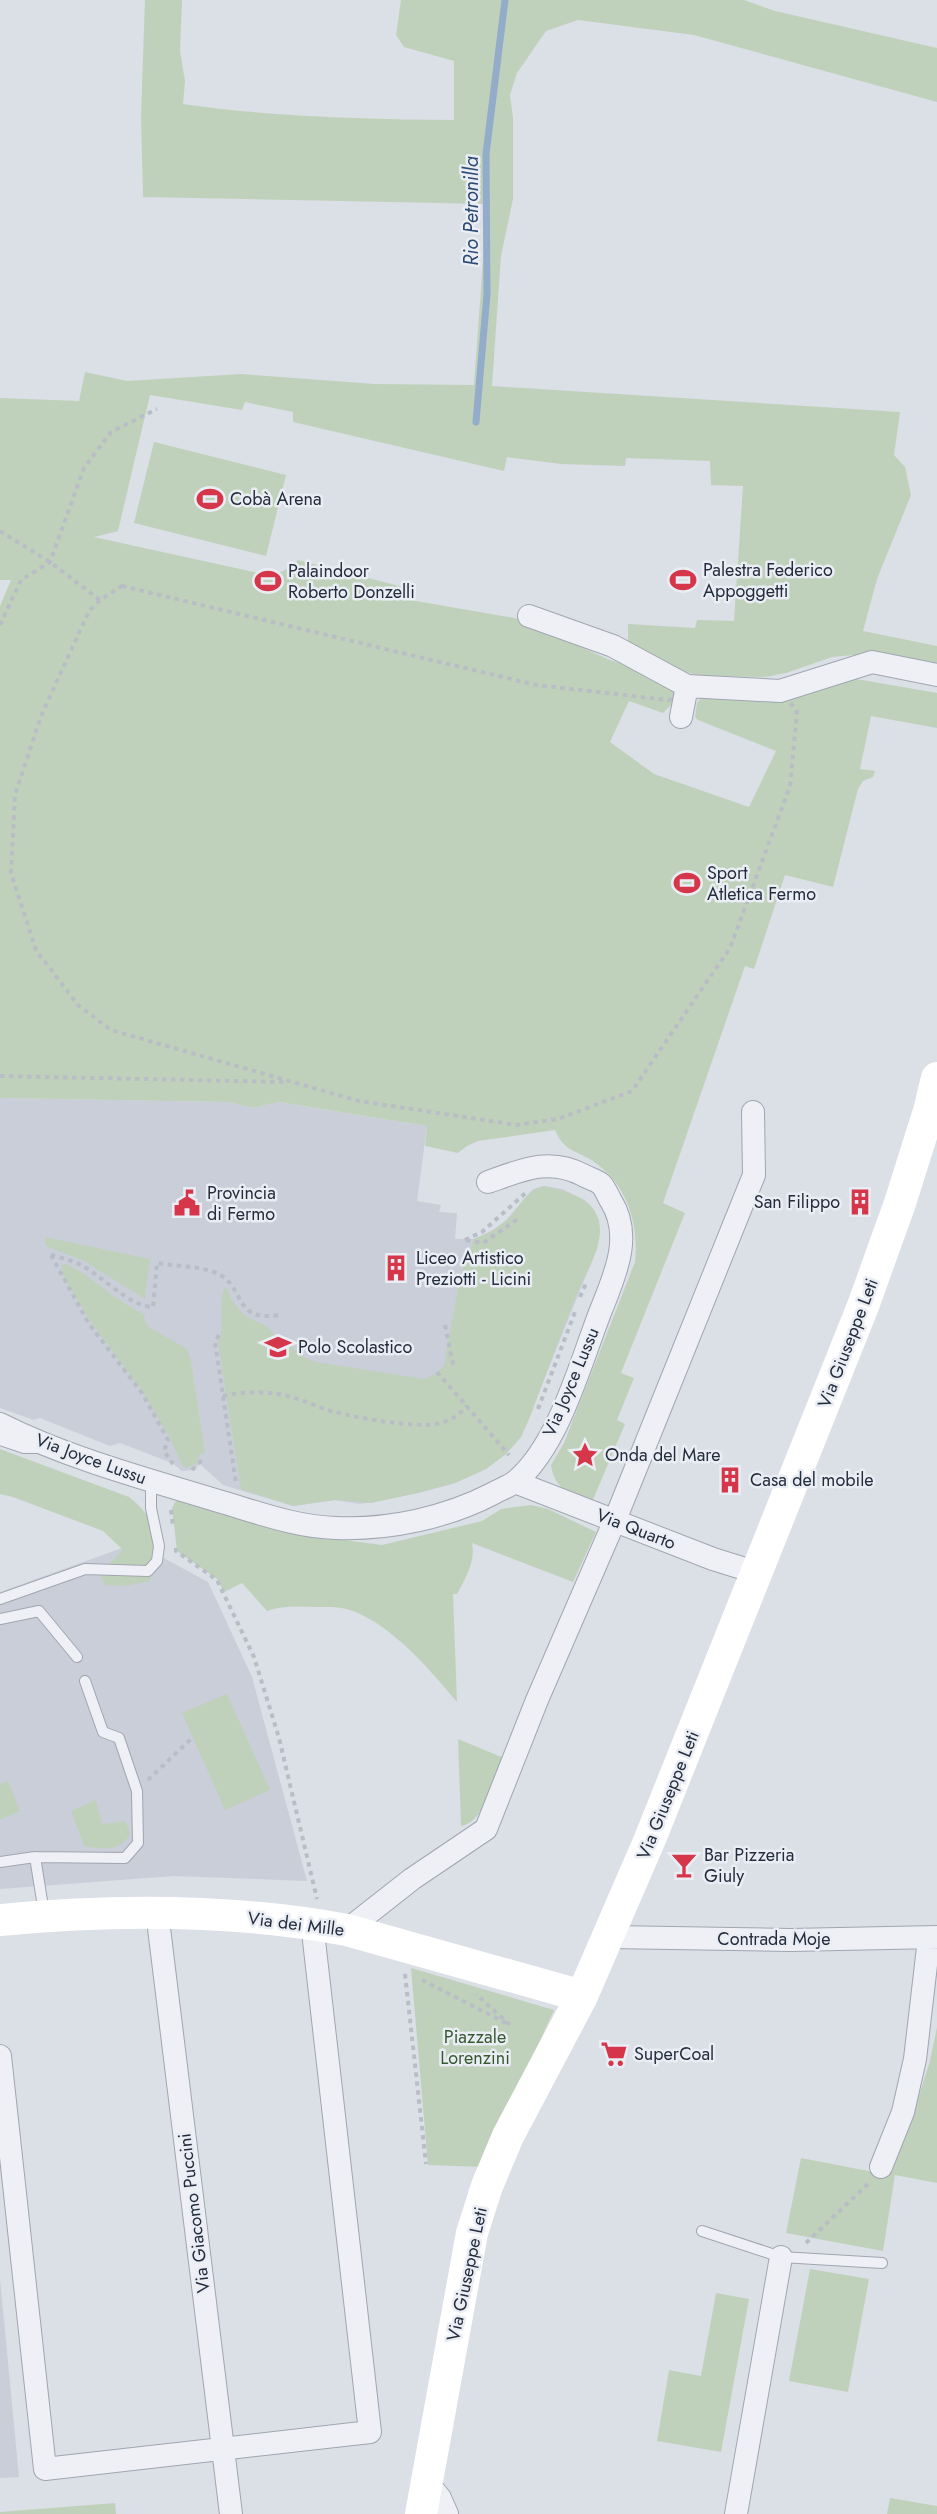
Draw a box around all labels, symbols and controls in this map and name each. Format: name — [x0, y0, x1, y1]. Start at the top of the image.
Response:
water label: Rio Petronilla — [457, 156, 486, 266]
sports icon: Cobà Arena — [195, 484, 225, 514]
place label: Cobà Arena — [230, 486, 322, 512]
place label: Palestra Federico Appoggetti — [703, 557, 833, 604]
place label: Palaindoor Roberto Donzelli — [288, 558, 415, 605]
sports icon: Palestra Federico Appoggetti — [668, 565, 698, 595]
sports icon: Palaindoor Roberto Donzelli — [253, 566, 283, 596]
place label: Sport Atletica Fermo — [707, 860, 816, 907]
sports icon: Sport Atletica Fermo — [672, 868, 702, 898]
place label: Provincia di Fermo — [207, 1180, 276, 1227]
building icon: San Filippo — [845, 1187, 875, 1217]
public building icon: Provincia di Fermo — [172, 1188, 202, 1218]
place label: San Filippo — [754, 1189, 840, 1215]
place label: Liceo Artistico Preziotti - Licini — [416, 1245, 531, 1292]
building icon: Liceo Artistico Preziotti - Licini — [381, 1253, 411, 1283]
street label: Via Giuseppe Leti — [811, 1274, 885, 1412]
street label: Via Joyce Lussu — [536, 1323, 606, 1441]
school or university icon: Polo Scolastico — [263, 1332, 293, 1362]
place label: Polo Scolastico — [298, 1334, 412, 1360]
street label: Via Joyce Lussu — [32, 1427, 150, 1491]
place icon: Onda del Mare — [570, 1440, 600, 1470]
place label: Onda del Mare — [605, 1442, 720, 1468]
building icon: Casa del mobile — [715, 1465, 745, 1495]
place label: Casa del mobile — [750, 1467, 874, 1493]
street label: Via Quarto — [592, 1502, 680, 1556]
street label: Via Giuseppe Leti — [630, 1727, 706, 1863]
place label: Bar Pizzeria Giuly — [704, 1842, 794, 1889]
bar icon: Bar Pizzeria Giuly — [669, 1850, 699, 1880]
street label: Via dei Mille — [246, 1905, 346, 1943]
street label: Contrada Moje — [717, 1926, 831, 1952]
park label: Piazzale Lorenzini — [440, 2024, 510, 2071]
supermarket icon: SuperCoal — [599, 2039, 629, 2069]
place label: SuperCoal — [634, 2041, 714, 2067]
street label: Via Giacomo Puccini — [171, 2132, 217, 2294]
street label: Via Giuseppe Leti — [440, 2204, 494, 2344]

